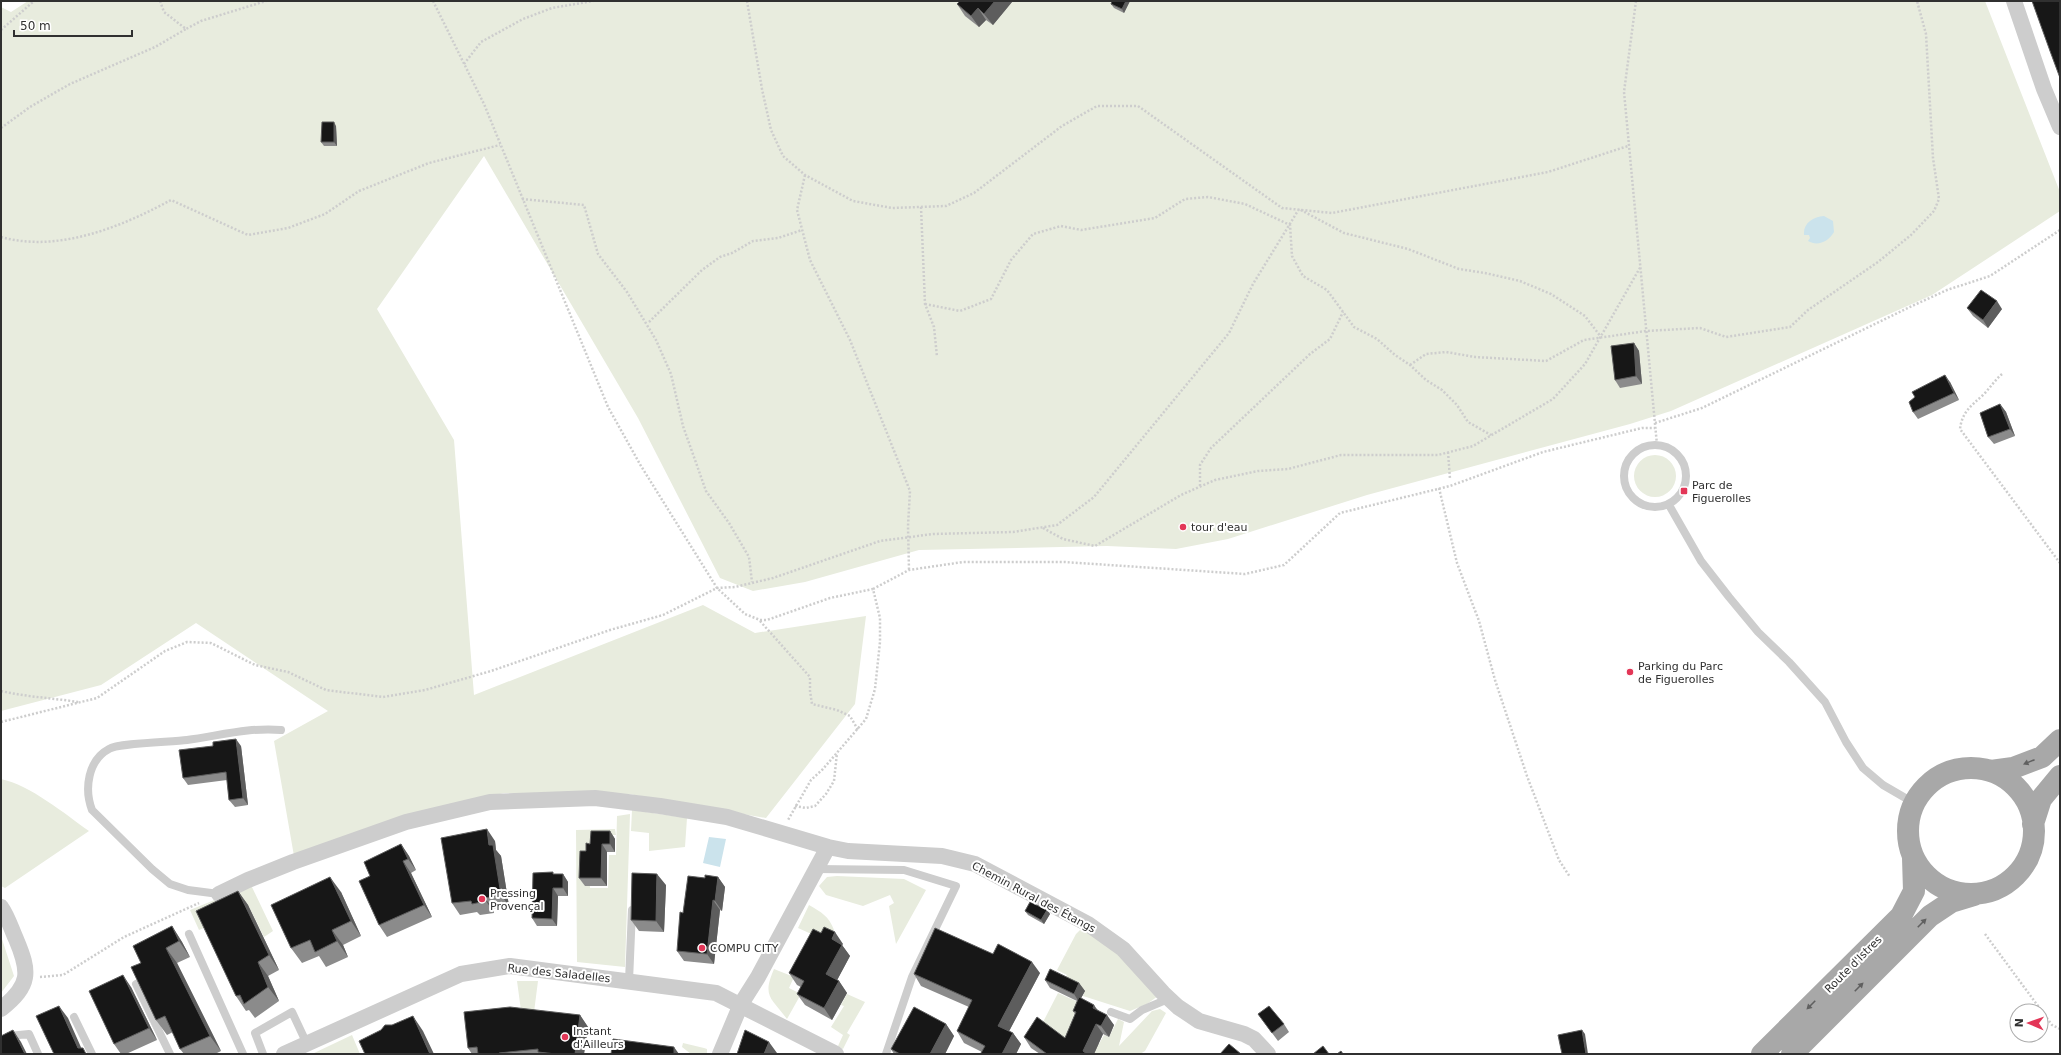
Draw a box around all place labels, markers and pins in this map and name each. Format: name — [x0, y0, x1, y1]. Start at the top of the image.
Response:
place label: Parc de Figuerolles — [1692, 479, 1751, 505]
marker: Parc de Figuerolles — [1679, 486, 1689, 496]
place label: tour d'eau — [1191, 521, 1248, 534]
marker: tour d'eau — [1178, 522, 1188, 532]
place label: Parking du Parc de Figuerolles — [1638, 660, 1723, 686]
marker: Parking du Parc de Figuerolles — [1625, 667, 1635, 677]
place label: Pressing Provençal — [490, 887, 544, 913]
marker: Pressing Provençal — [477, 894, 487, 904]
place label: COMPU CITY — [710, 942, 779, 955]
marker: COMPU CITY — [697, 943, 707, 953]
place label: Instant d'Ailleurs — [573, 1025, 624, 1051]
marker: Instant d'Ailleurs — [560, 1032, 570, 1042]

